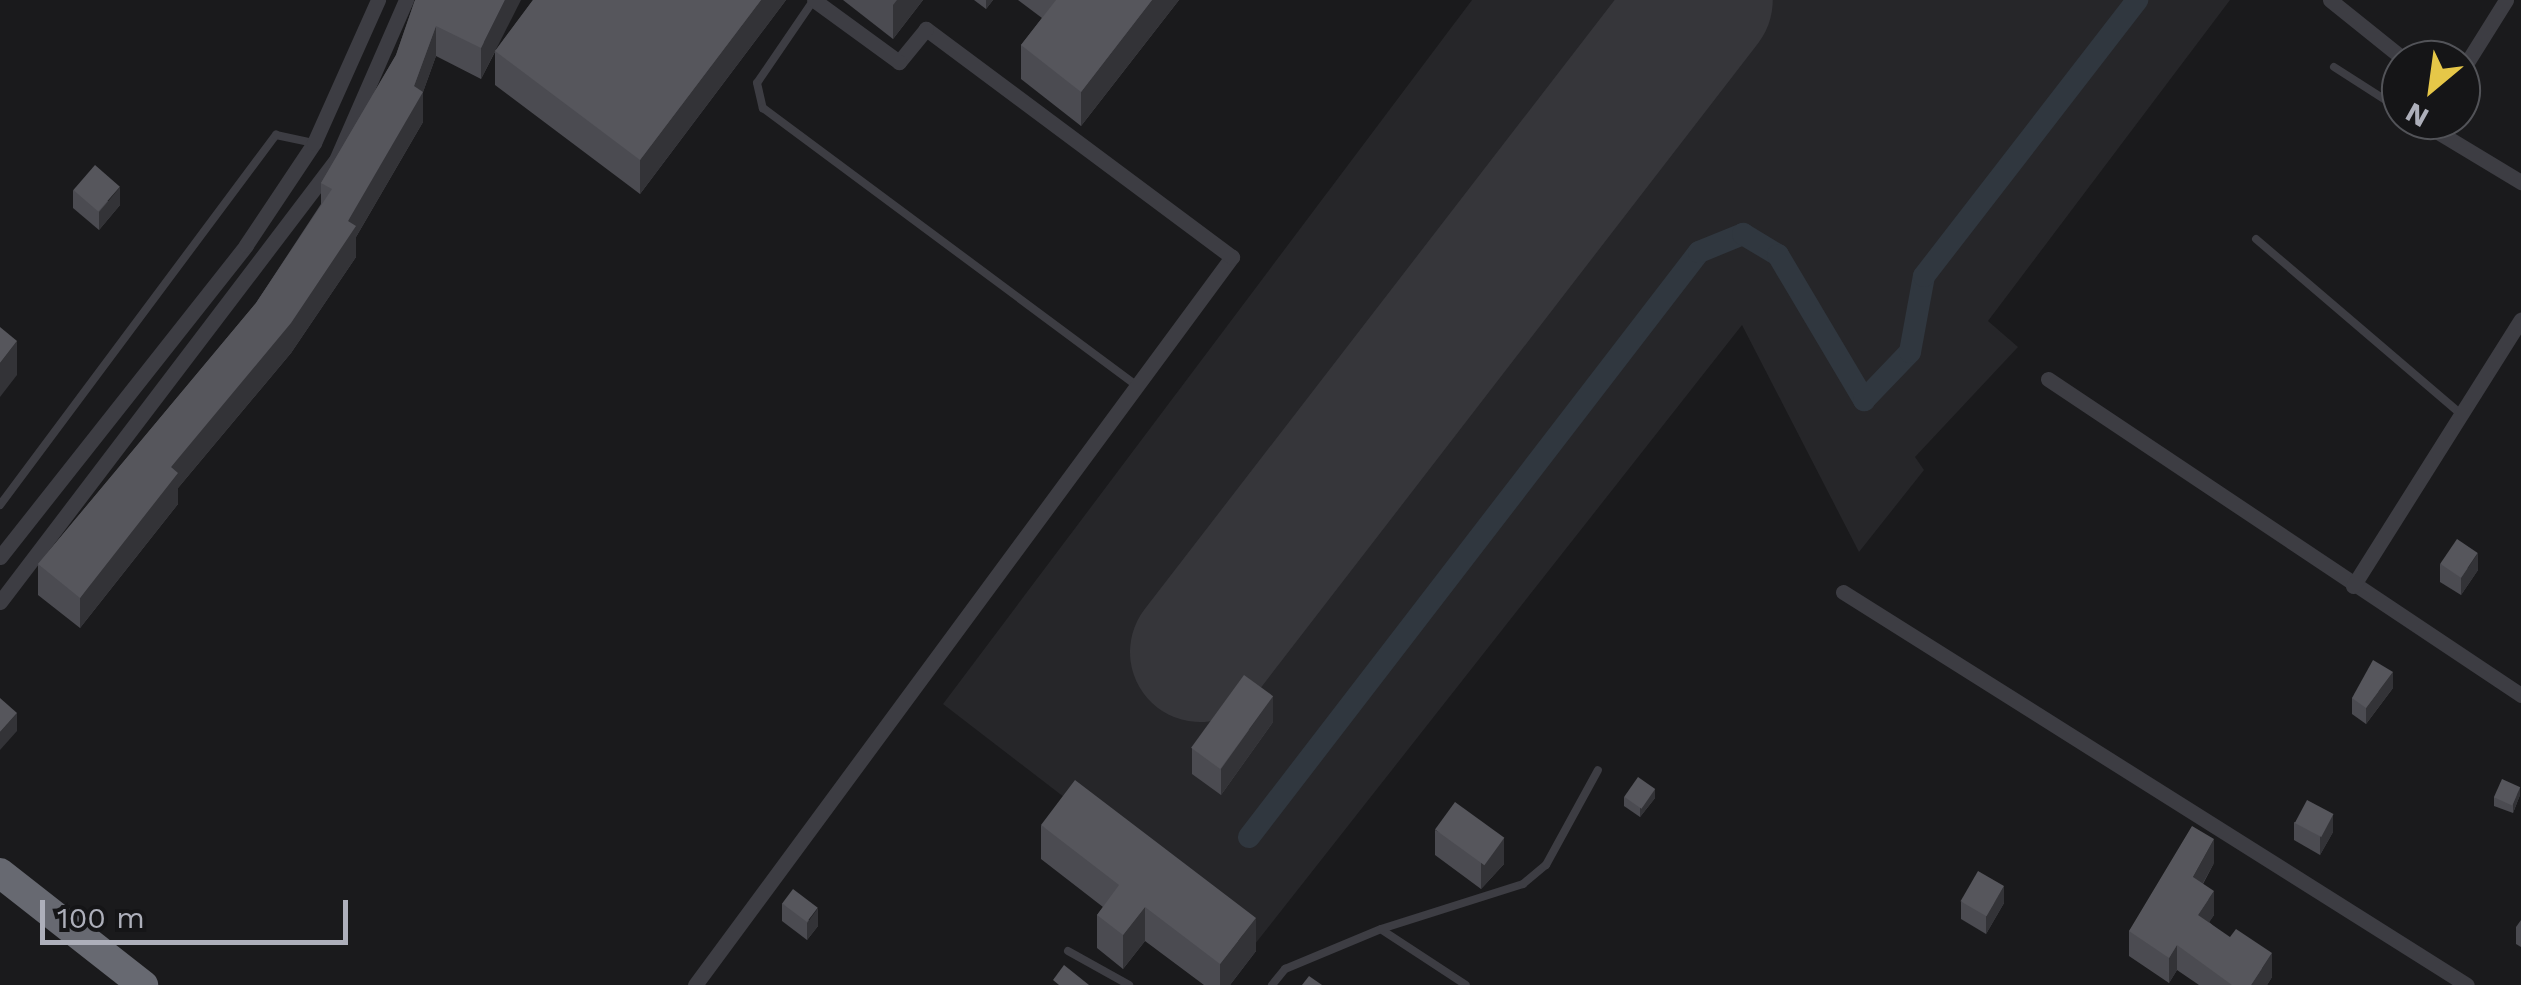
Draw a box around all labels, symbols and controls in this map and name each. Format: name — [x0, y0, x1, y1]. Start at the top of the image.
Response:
north arrow — [2381, 40, 2481, 140]
text: N — [2400, 95, 2434, 134]
scale bar — [45, 880, 352, 942]
text: 100 m — [57, 900, 145, 935]

